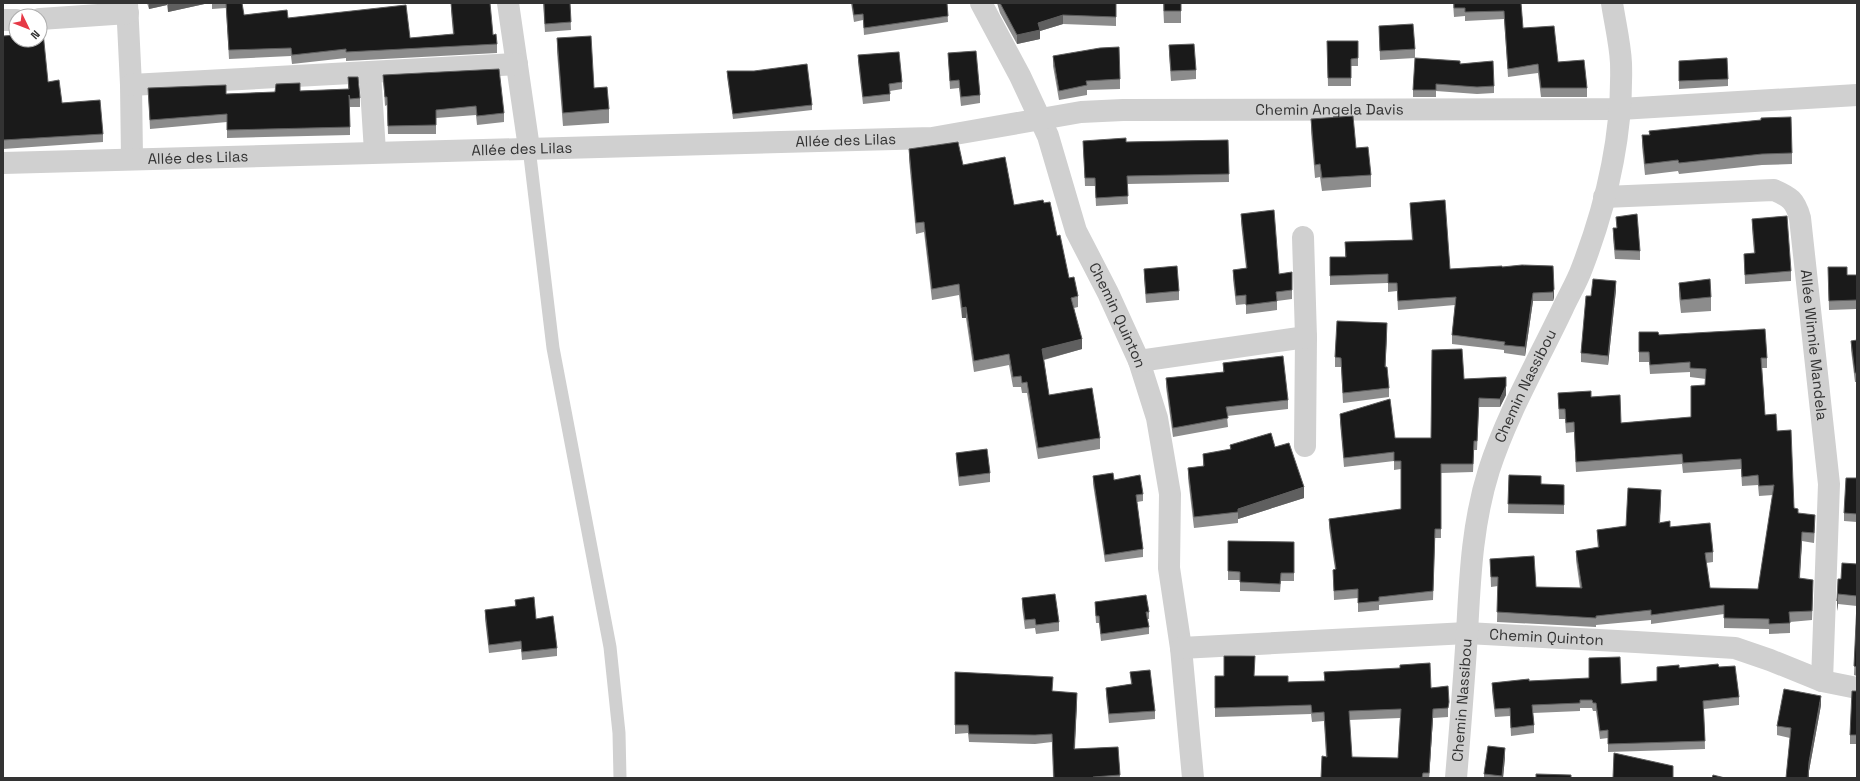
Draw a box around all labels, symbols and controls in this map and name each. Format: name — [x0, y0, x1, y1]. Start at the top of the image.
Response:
north arrow — [8, 8, 48, 48]
text: N — [28, 27, 43, 42]
street label: Chemin Angela Davis — [1255, 99, 1404, 119]
street label: Allée des Lilas — [795, 129, 896, 151]
street label: Allée des Lilas — [471, 138, 573, 159]
street label: Allée des Lilas — [147, 146, 249, 168]
street label: Chemin Quinton — [1085, 259, 1151, 370]
street label: Allée Winnie Mandela — [1797, 268, 1832, 422]
street label: Chemin Nassibou — [1490, 326, 1560, 445]
street label: Chemin Quinton — [1489, 624, 1604, 649]
street label: Chemin Nassibou — [1447, 638, 1476, 763]

